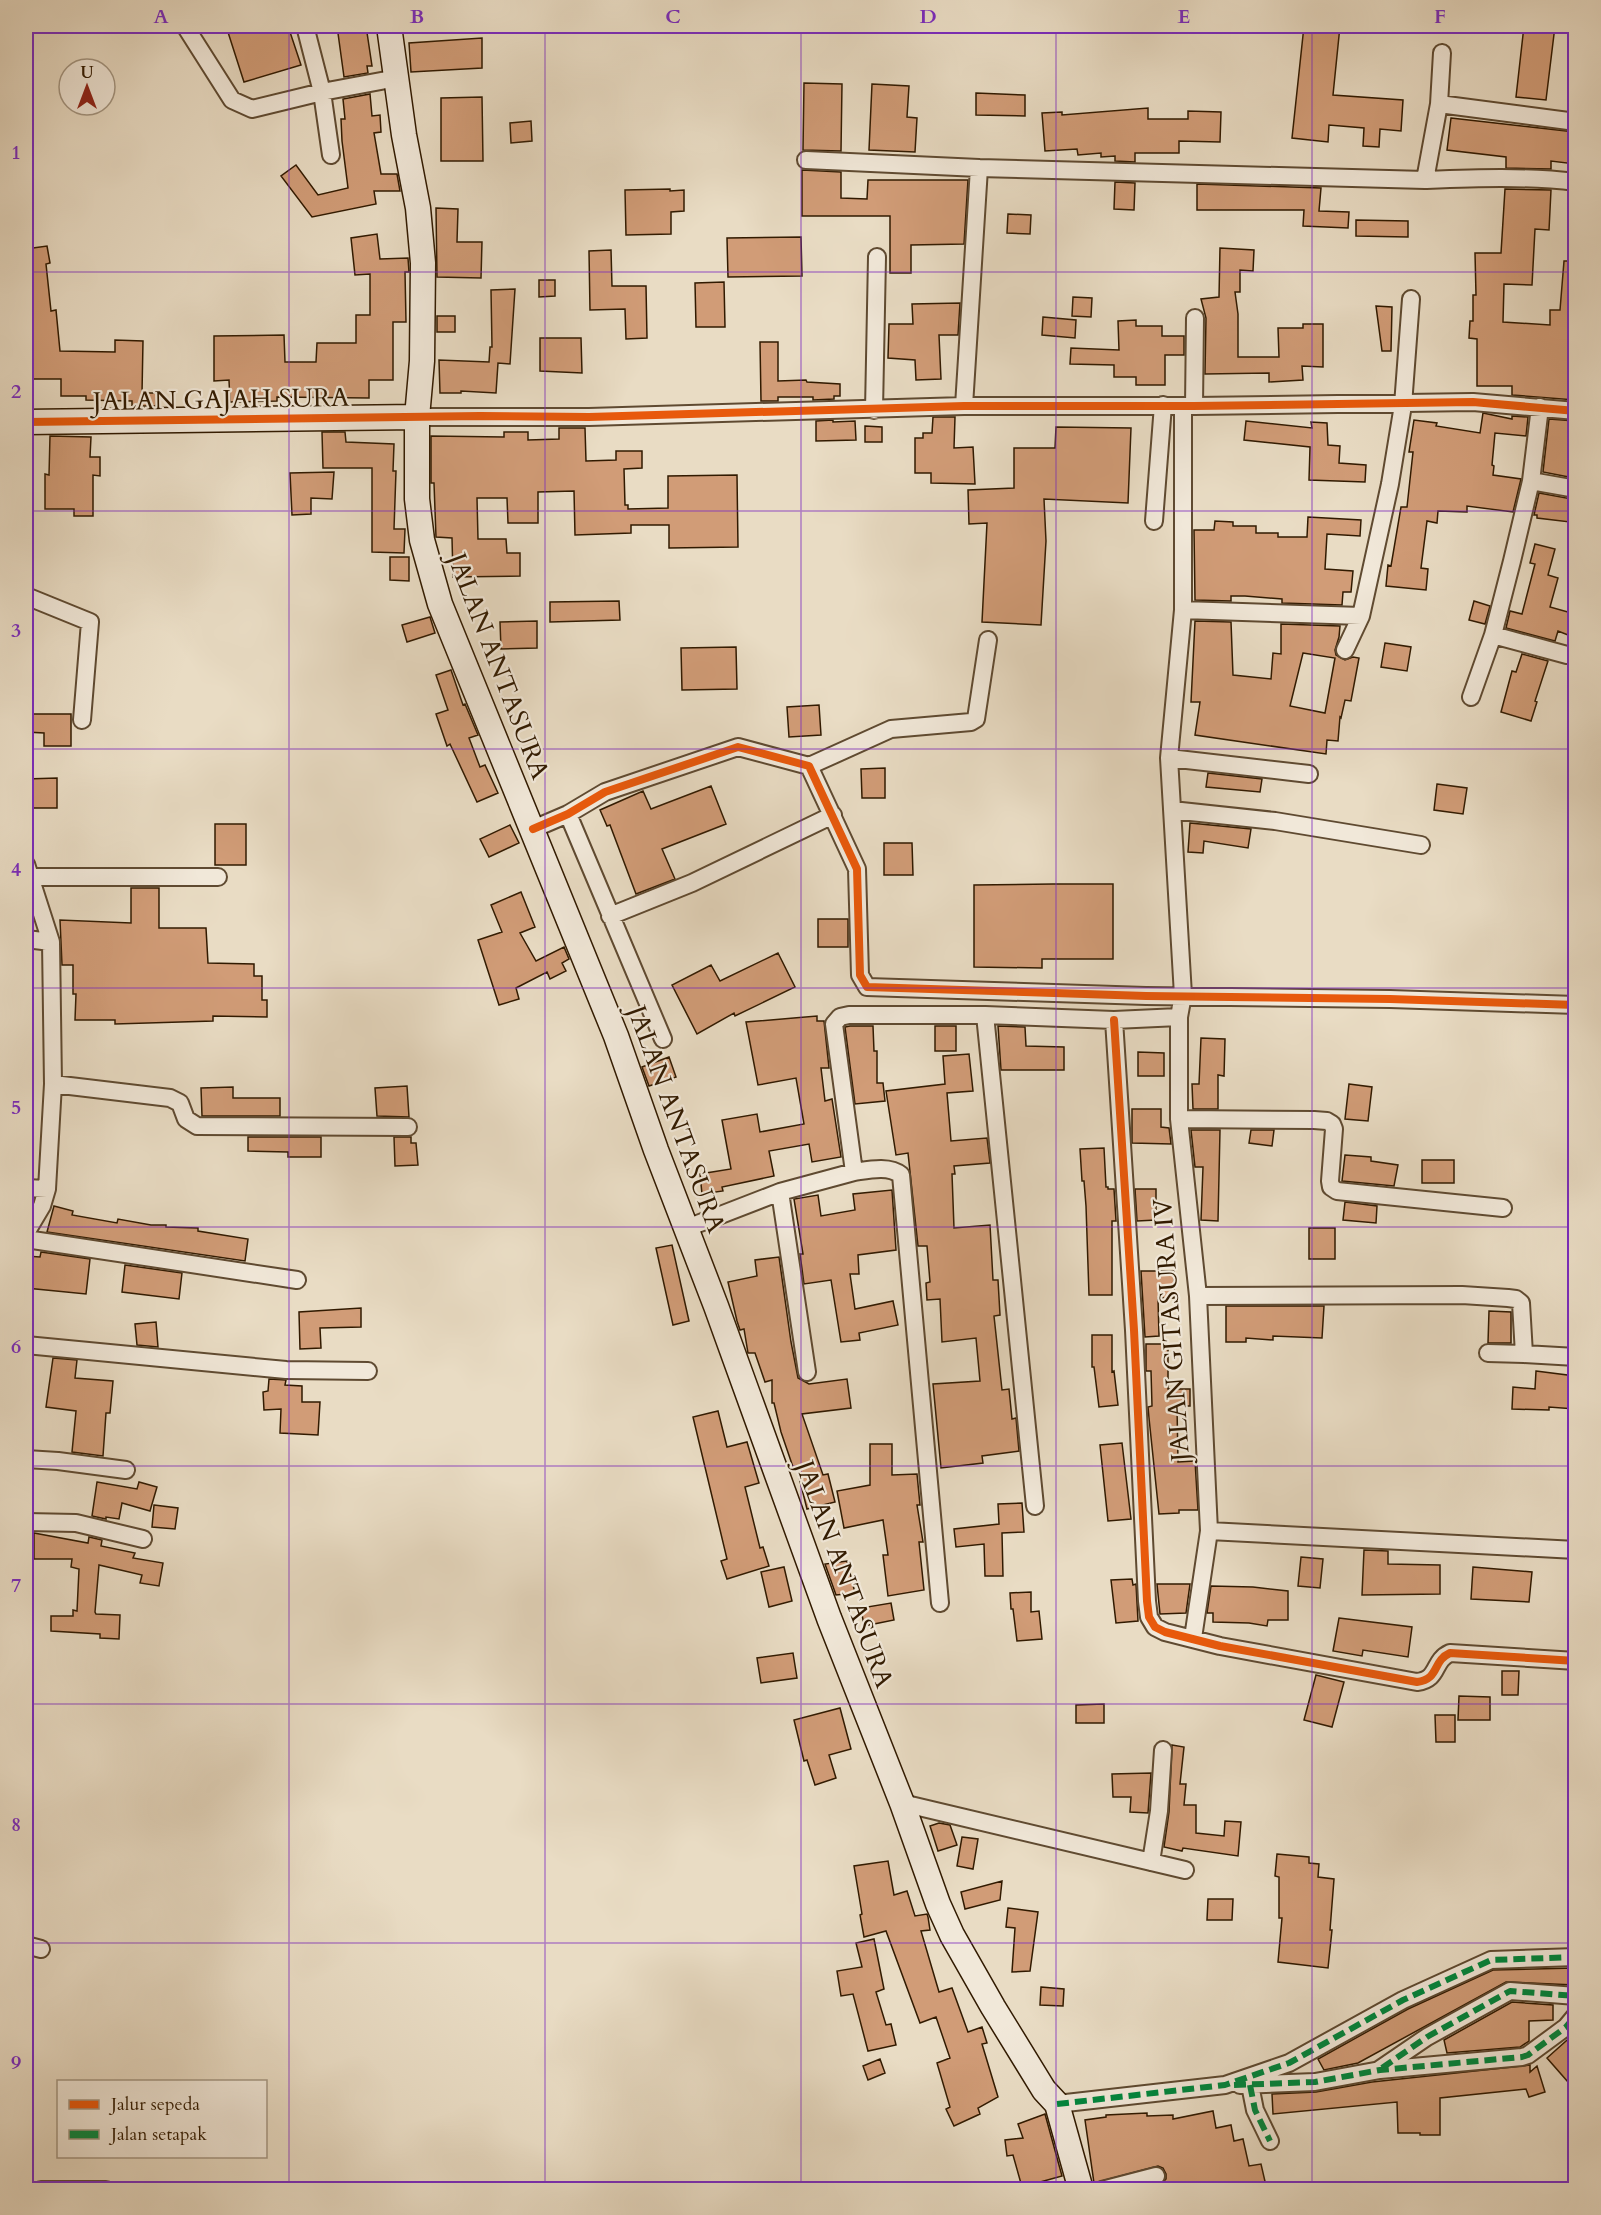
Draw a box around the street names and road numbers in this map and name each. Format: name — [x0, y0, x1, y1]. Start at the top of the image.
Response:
street label: JALAN GAJAH SURA — [88, 380, 350, 419]
street label: JALAN ANTASURA — [438, 544, 558, 785]
street label: JALAN ANTASURA — [618, 997, 734, 1238]
street label: JALAN GITASURA IV — [1145, 1196, 1198, 1467]
street label: JALAN ANTASURA — [786, 1452, 902, 1693]

